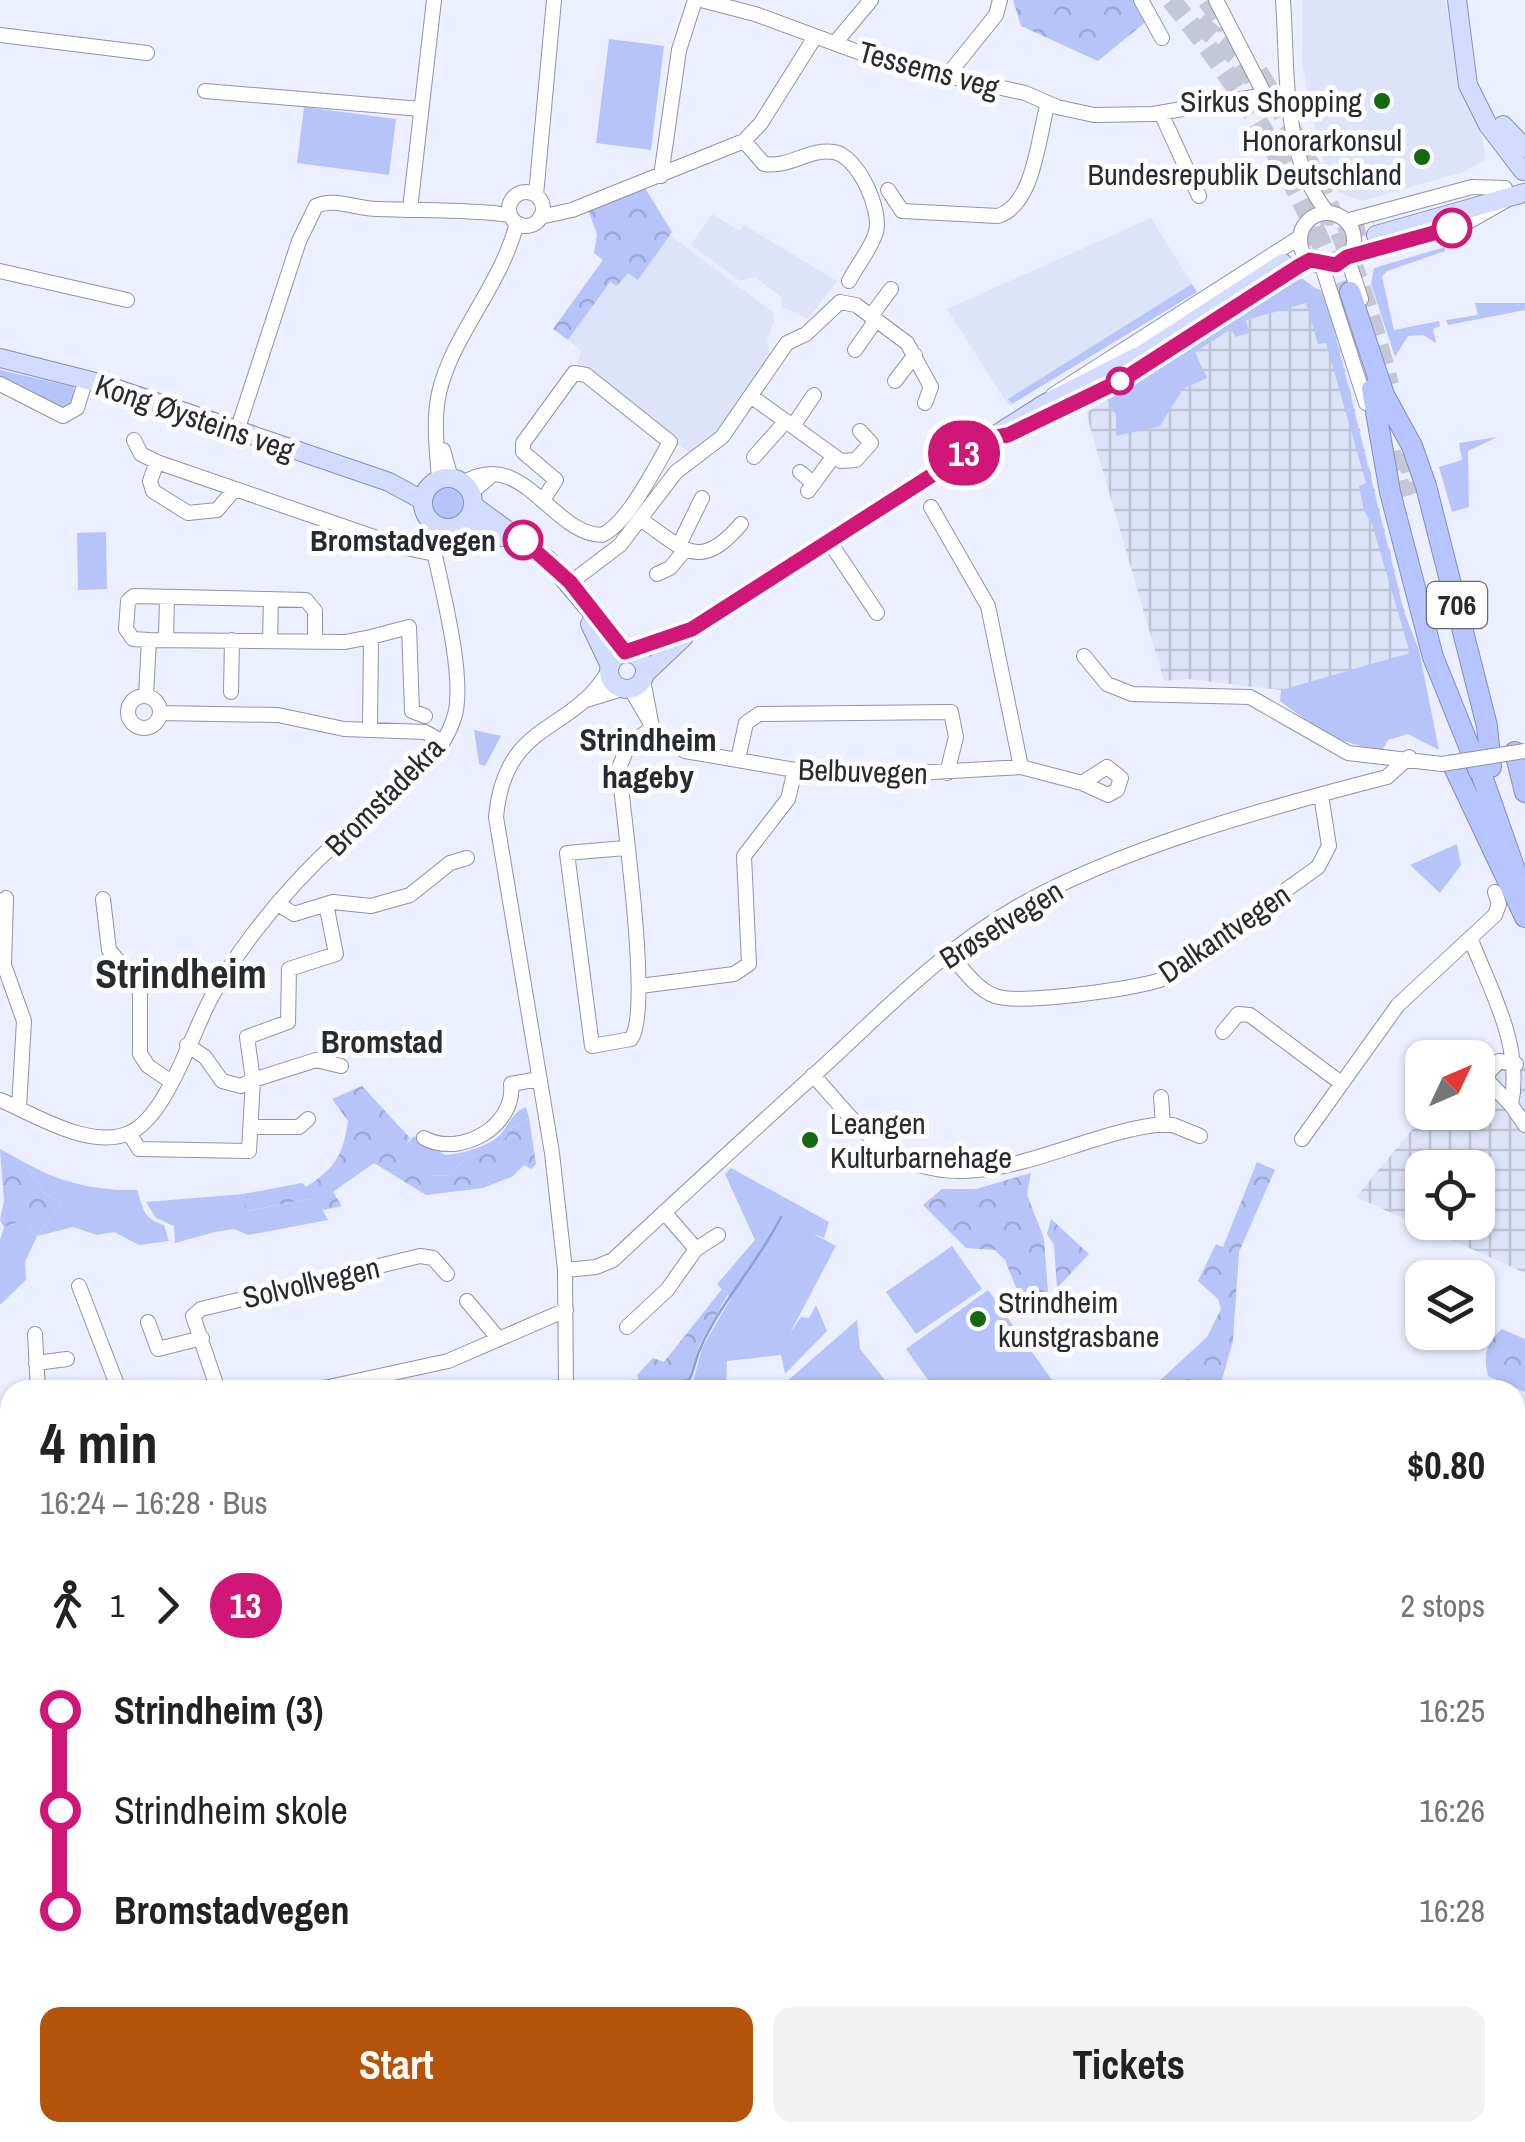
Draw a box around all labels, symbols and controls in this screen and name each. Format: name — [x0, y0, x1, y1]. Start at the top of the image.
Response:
street label: Tessems veg — [854, 31, 1004, 107]
place label: Sirkus Shopping — [1180, 81, 1362, 121]
marker: Sirkus Shopping — [1371, 90, 1393, 112]
place label: Honorarkonsul Bundesrepublik Deutschland — [1087, 120, 1402, 194]
marker: Honorarkonsul Bundesrepublik Deutschland — [1411, 146, 1433, 168]
unlabelled marker — [1433, 209, 1471, 247]
street label: Kong Øysteins veg — [90, 364, 300, 470]
unlabelled marker — [1107, 368, 1133, 394]
line badge: 13 — [919, 420, 1009, 486]
text: 13 — [948, 430, 980, 477]
place label: Bromstadvegen — [310, 520, 496, 560]
marker: Bromstadvegen — [504, 521, 542, 559]
road number: 706 — [1427, 582, 1487, 628]
district label: Strindheim hageby — [579, 718, 717, 798]
street label: Bromstadekra — [316, 727, 453, 864]
street label: Belbuvegen — [797, 749, 929, 793]
street label: Brøsetvegen — [932, 870, 1070, 978]
street label: Dalkantvegen — [1150, 874, 1298, 992]
district label: Strindheim — [95, 947, 267, 1000]
district label: Bromstad — [321, 1020, 443, 1063]
north arrow — [1405, 1040, 1495, 1130]
map controls — [1405, 1040, 1495, 1350]
place label: Leangen Kulturbarnehage — [830, 1103, 1012, 1177]
marker: Leangen Kulturbarnehage — [799, 1129, 821, 1151]
button: locate — [1405, 1150, 1495, 1240]
street label: Solvollvegen — [239, 1247, 383, 1317]
button: layers — [1405, 1260, 1495, 1350]
place label: Strindheim kunstgrasbane — [998, 1282, 1159, 1356]
marker: Strindheim kunstgrasbane — [967, 1308, 989, 1330]
text: 4 min — [40, 1406, 158, 1480]
text: $0.80 — [1407, 1440, 1485, 1491]
text: 16:24 – 16:28 · Bus — [40, 1481, 268, 1524]
icon: walk — [40, 1578, 95, 1633]
icon: forward — [140, 1578, 195, 1633]
text: 13 — [230, 1582, 262, 1629]
text: 1 — [110, 1584, 125, 1627]
text: 2 stops — [1400, 1584, 1485, 1627]
text: Strindheim (3) — [114, 1685, 324, 1736]
text: 16:25 — [1419, 1689, 1485, 1732]
text: Strindheim skole — [114, 1785, 348, 1836]
text: 16:26 — [1419, 1789, 1485, 1832]
text: Bromstadvegen — [114, 1885, 350, 1936]
text: 16:28 — [1419, 1889, 1485, 1932]
button: Start — [40, 2007, 753, 2122]
button: Tickets — [773, 2007, 1485, 2122]

